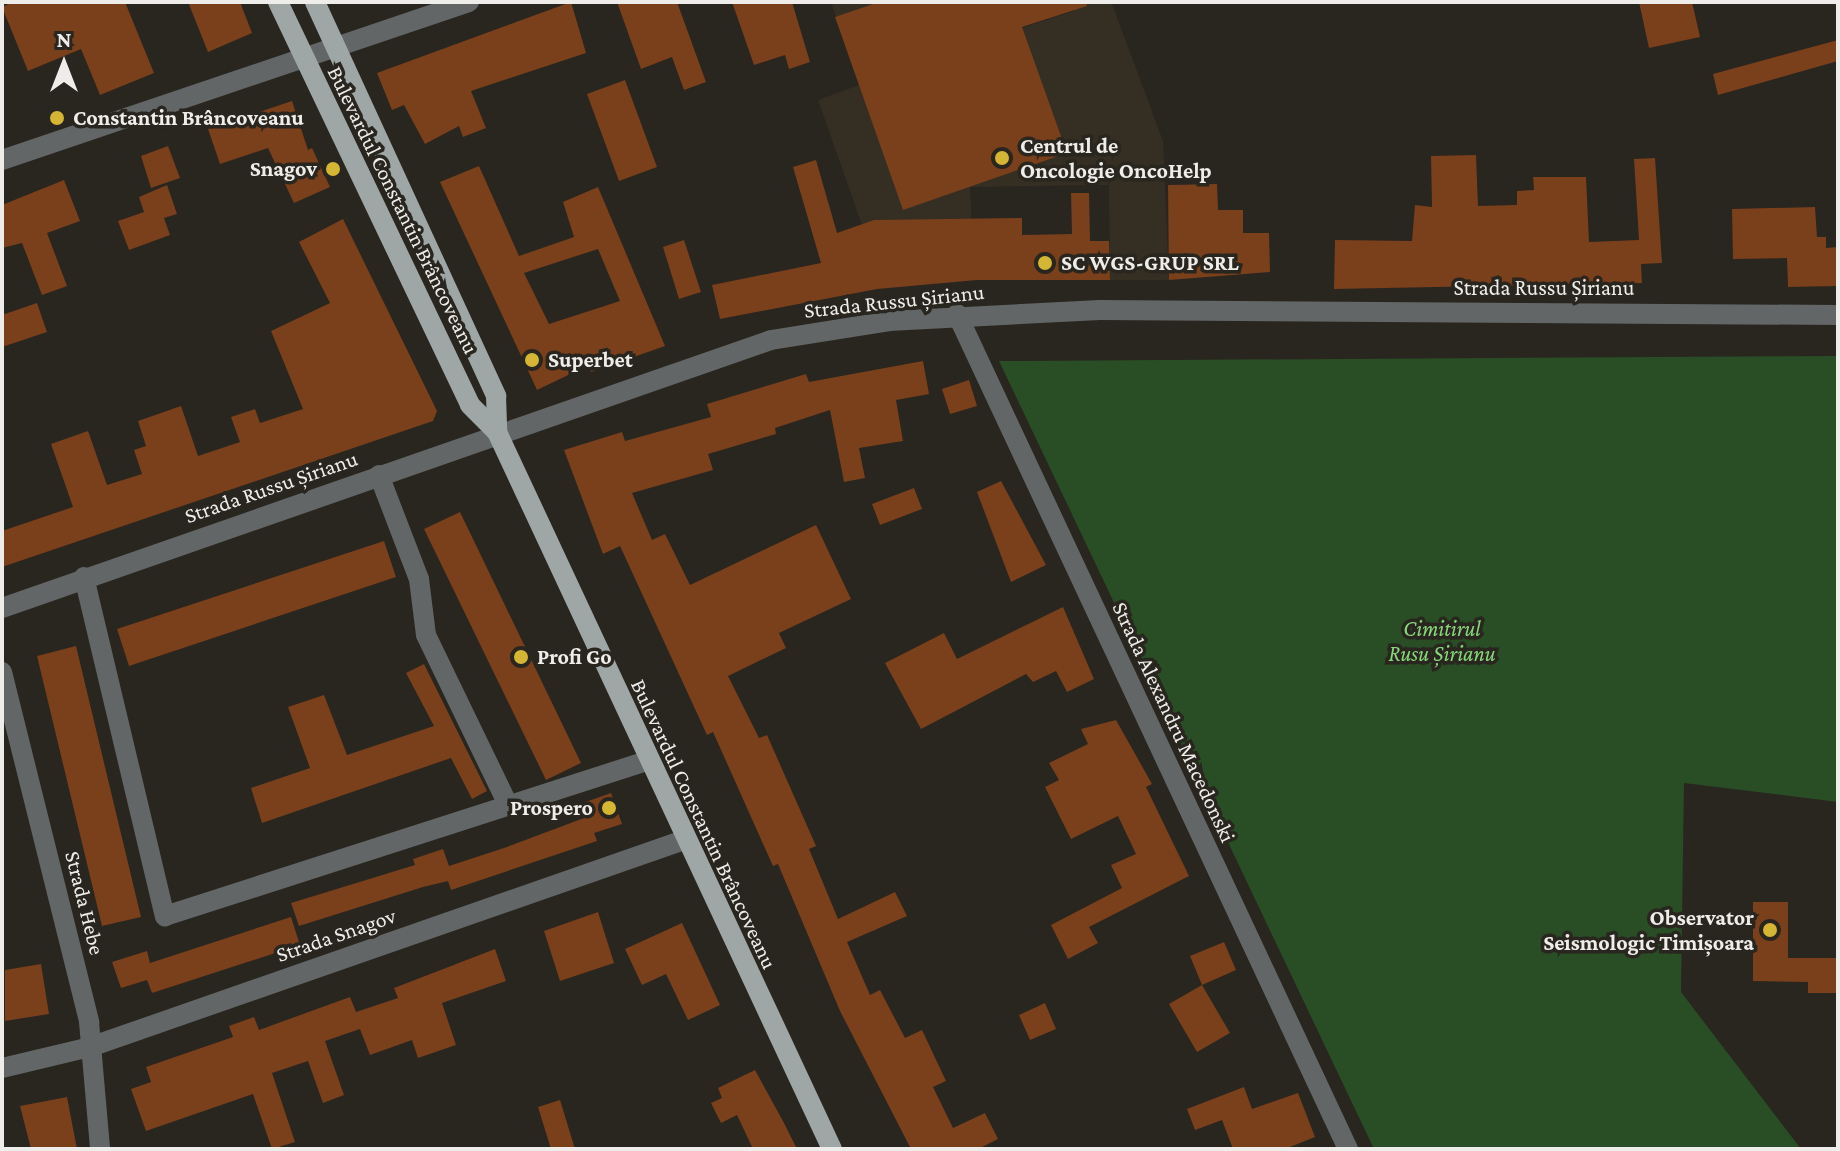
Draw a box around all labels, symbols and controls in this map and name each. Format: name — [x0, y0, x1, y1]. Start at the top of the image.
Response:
north arrow — [24, 24, 104, 104]
text: N — [57, 27, 72, 52]
street label: Bulevardul Constantin Brâncoveanu — [322, 62, 484, 358]
place label: Constantin Brâncoveanu — [73, 105, 304, 131]
marker: Constantin Brâncoveanu — [48, 109, 66, 127]
place label: Centrul de Oncologie OncoHelp — [1020, 132, 1212, 184]
marker: Centrul de Oncologie OncoHelp — [991, 147, 1013, 169]
place label: Snagov — [250, 156, 317, 182]
marker: Snagov — [324, 160, 342, 178]
place label: SC WGS-GRUP SRL — [1061, 250, 1239, 276]
marker: SC WGS-GRUP SRL — [1036, 254, 1054, 272]
street label: Strada Russu Șirianu — [1454, 275, 1634, 301]
street label: Strada Russu Șirianu — [803, 278, 985, 324]
place label: Superbet — [548, 347, 633, 373]
marker: Superbet — [523, 351, 541, 369]
street label: Strada Russu Șirianu — [181, 445, 361, 529]
street label: Strada Alexandru Macedonski — [1107, 597, 1241, 847]
park label: Cimitirul Rusu Șirianu — [1388, 615, 1496, 666]
place label: Profi Go — [537, 644, 612, 670]
marker: Profi Go — [512, 648, 530, 666]
street label: Bulevardul Constantin Brâncoveanu — [625, 675, 783, 973]
place label: Prospero — [510, 795, 593, 821]
marker: Prospero — [600, 799, 618, 817]
street label: Strada Hebe — [59, 848, 111, 958]
street label: Strada Snagov — [273, 902, 399, 968]
place label: Observator Seismologic Timișoara — [1543, 904, 1754, 956]
marker: Observator Seismologic Timișoara — [1761, 921, 1779, 939]

